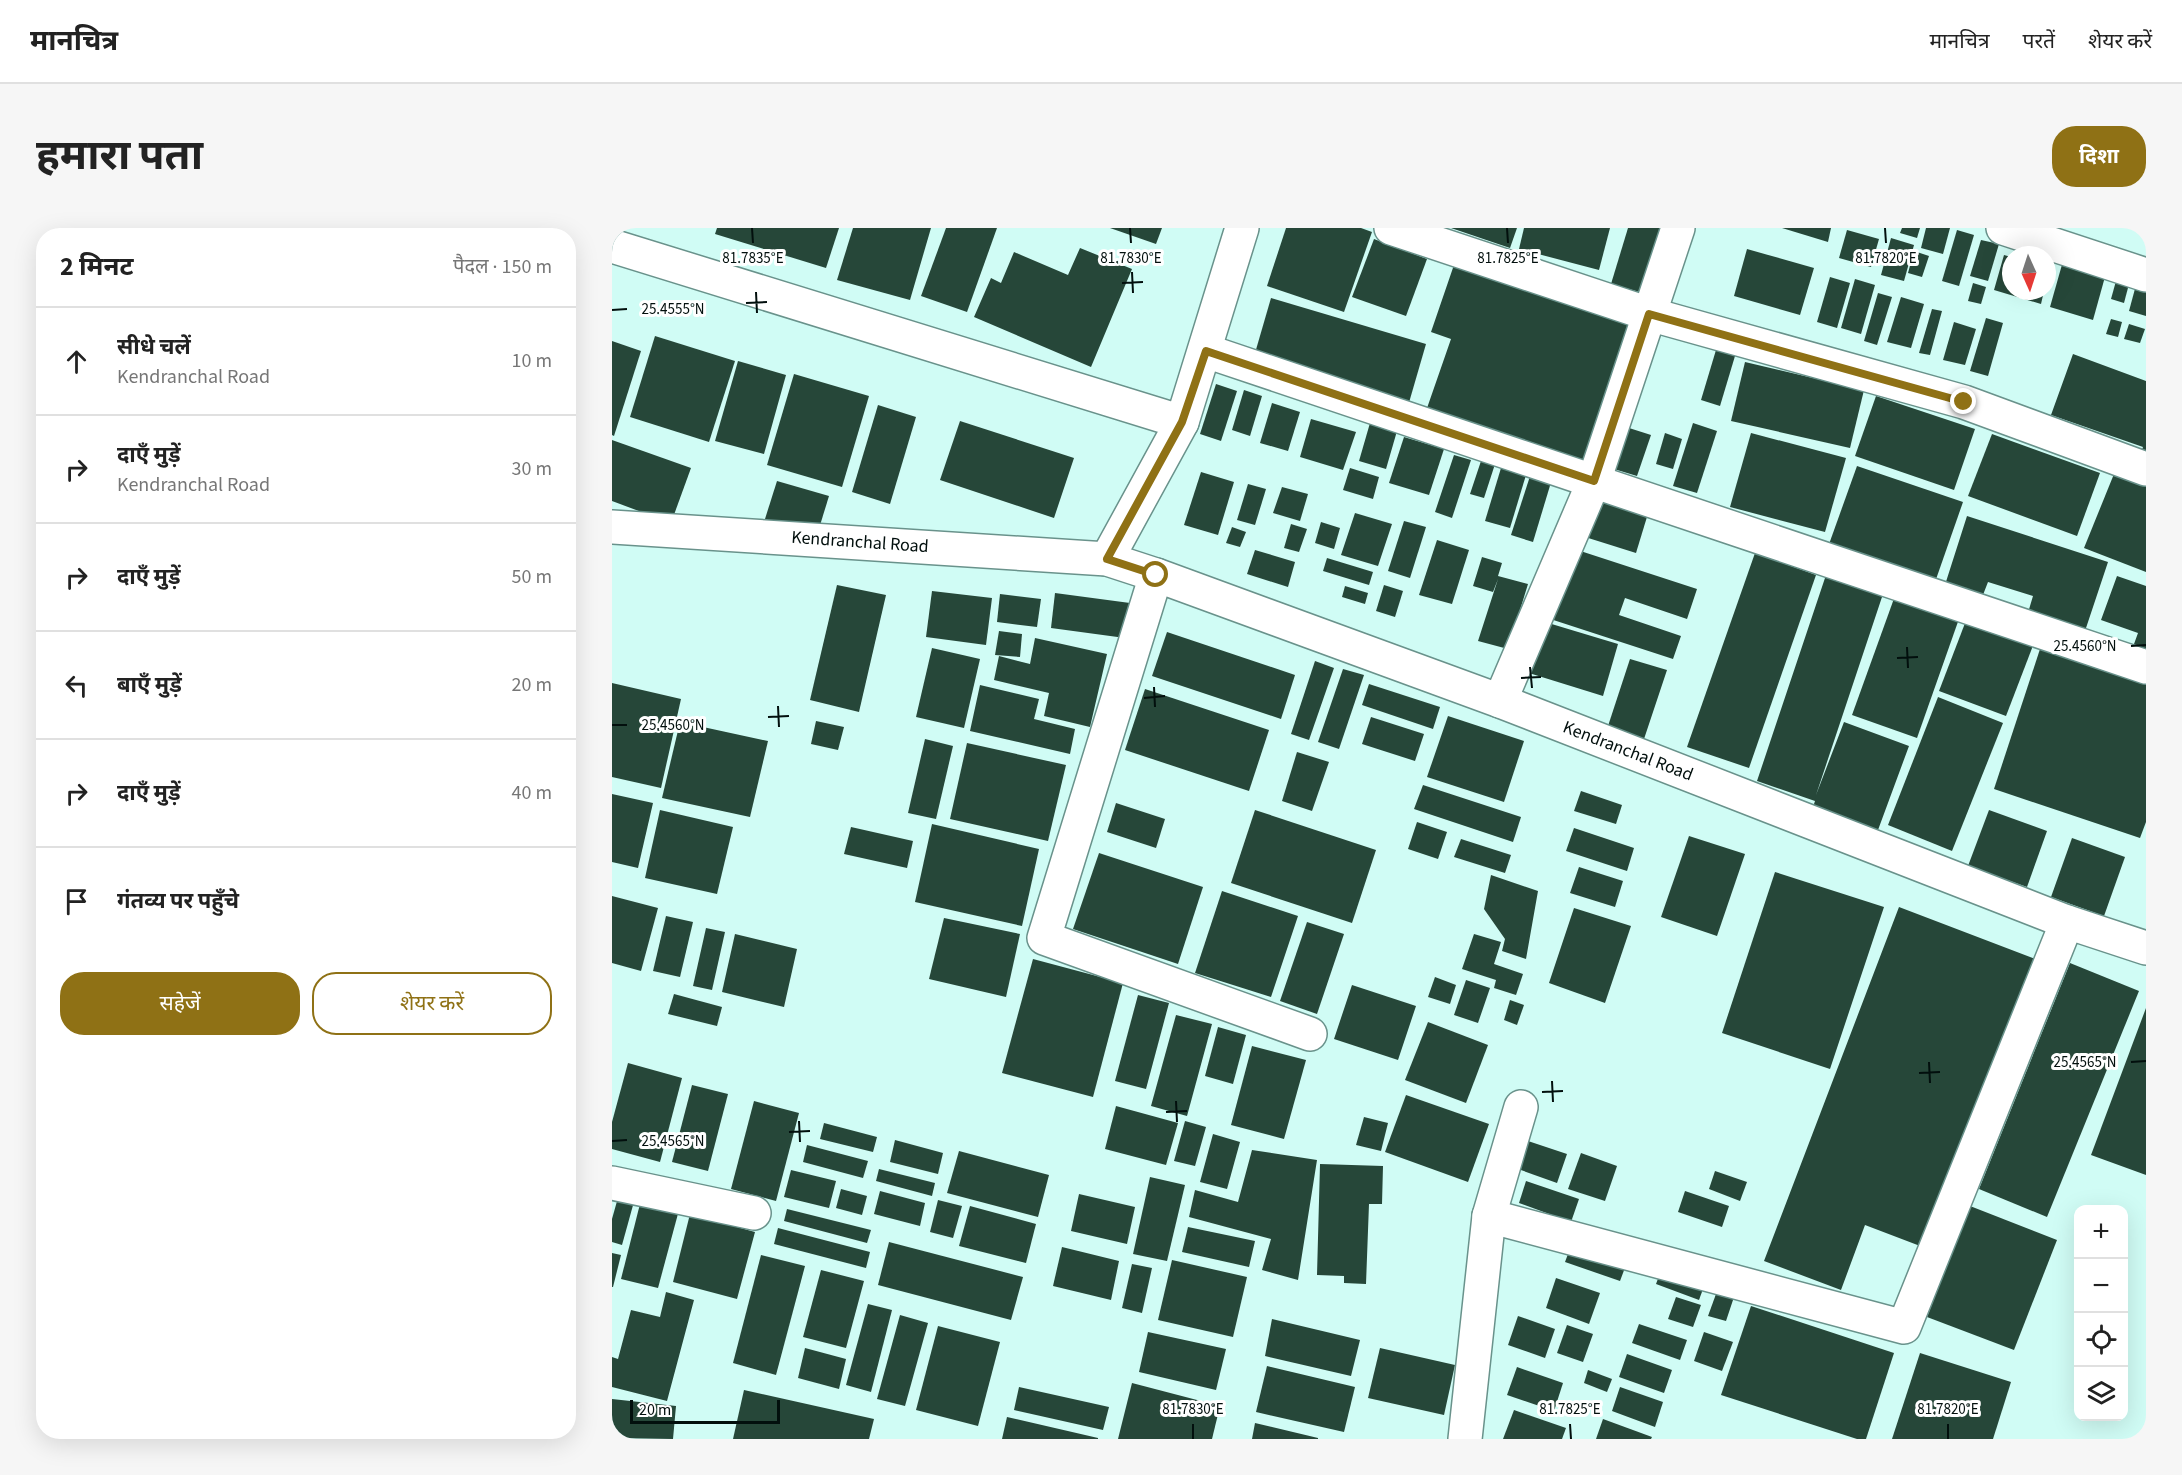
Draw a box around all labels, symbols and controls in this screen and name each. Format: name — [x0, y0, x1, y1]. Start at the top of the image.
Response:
text: मानचित्र — [30, 21, 118, 61]
text: मानचित्र — [1930, 26, 1990, 56]
text: परतें — [2023, 26, 2055, 56]
text: शेयर करें — [2088, 26, 2152, 56]
text: हमारा पता — [36, 126, 203, 186]
button: दिशा — [2052, 126, 2146, 187]
north arrow — [2002, 246, 2056, 300]
text: 2 मिनट — [60, 248, 134, 285]
text: 81.7835°E — [722, 248, 784, 269]
text: 81.7830°E — [1100, 248, 1162, 269]
text: 81.7825°E — [1477, 248, 1539, 269]
text: 81.7820°E — [1855, 248, 1917, 269]
text: पैदल · 150 m — [453, 253, 552, 281]
text: 25.4555°N — [641, 299, 705, 320]
text: सीधे चलें — [117, 331, 191, 363]
icon: ahead — [60, 345, 93, 378]
text: 10 m — [512, 347, 552, 375]
text: Kendranchal Road — [117, 363, 270, 391]
route end — [1950, 388, 1976, 414]
text: दाएँ मुड़ें — [117, 439, 180, 471]
icon: right — [60, 453, 93, 486]
text: 30 m — [512, 455, 552, 483]
text: Kendranchal Road — [117, 471, 270, 499]
street label: Kendranchal Road — [790, 525, 930, 559]
icon: right — [60, 561, 93, 594]
text: दाएँ मुड़ें — [117, 561, 180, 593]
route start — [1142, 561, 1168, 587]
text: 50 m — [512, 563, 552, 591]
text: 25.4560°N — [2053, 636, 2117, 657]
icon: left — [60, 669, 93, 702]
text: बाएँ मुड़ें — [117, 669, 182, 701]
text: 20 m — [512, 671, 552, 699]
text: 25.4560°N — [641, 715, 705, 736]
street label: Kendranchal Road — [1559, 715, 1697, 787]
icon: right — [60, 777, 93, 810]
text: दाएँ मुड़ें — [117, 777, 180, 809]
text: 40 m — [512, 779, 552, 807]
icon: arrive — [60, 885, 93, 918]
text: गंतव्य पर पहुँचे — [117, 885, 239, 917]
button: सहेजें — [60, 972, 300, 1035]
button: शेयर करें — [312, 972, 552, 1035]
text: 25.4565°N — [2053, 1052, 2117, 1073]
text: 25.4565°N — [641, 1131, 705, 1152]
map controls — [2074, 1205, 2128, 1421]
button: + — [2074, 1205, 2128, 1259]
button: − — [2074, 1259, 2128, 1313]
button: locate — [2074, 1313, 2128, 1367]
button: layers — [2074, 1367, 2128, 1421]
scale bar — [630, 1397, 780, 1424]
text: 20 m — [639, 1399, 671, 1421]
text: 81.7830°E — [1162, 1399, 1224, 1420]
text: 81.7825°E — [1539, 1399, 1601, 1420]
text: 81.7820°E — [1917, 1399, 1979, 1420]

